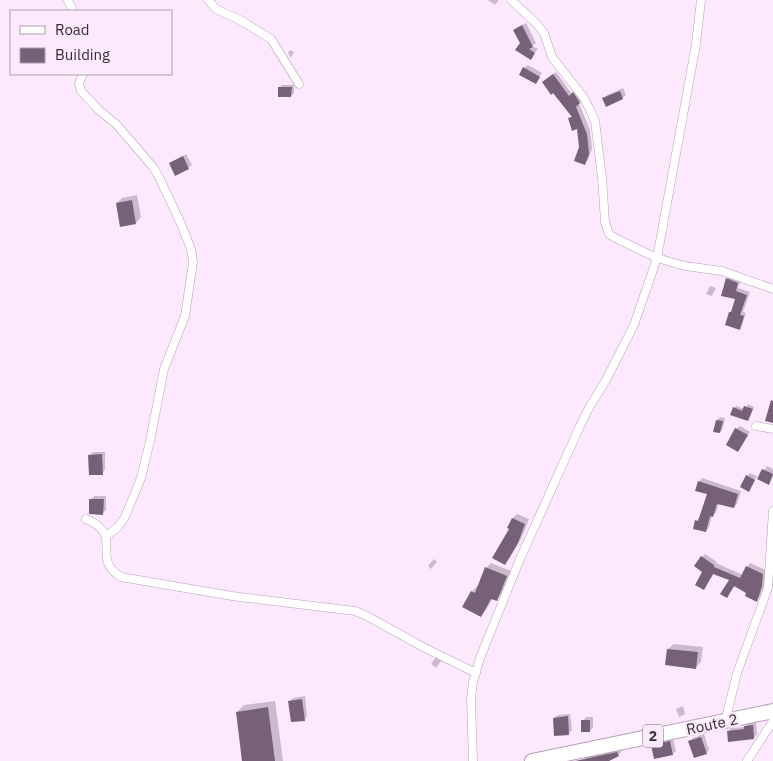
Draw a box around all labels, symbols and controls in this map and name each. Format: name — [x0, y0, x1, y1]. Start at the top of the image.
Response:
legend — [10, 10, 172, 75]
text: Road — [55, 20, 90, 39]
text: Building — [55, 45, 110, 64]
street label: Route 2 — [684, 709, 740, 739]
road number: 2 — [643, 724, 663, 748]

